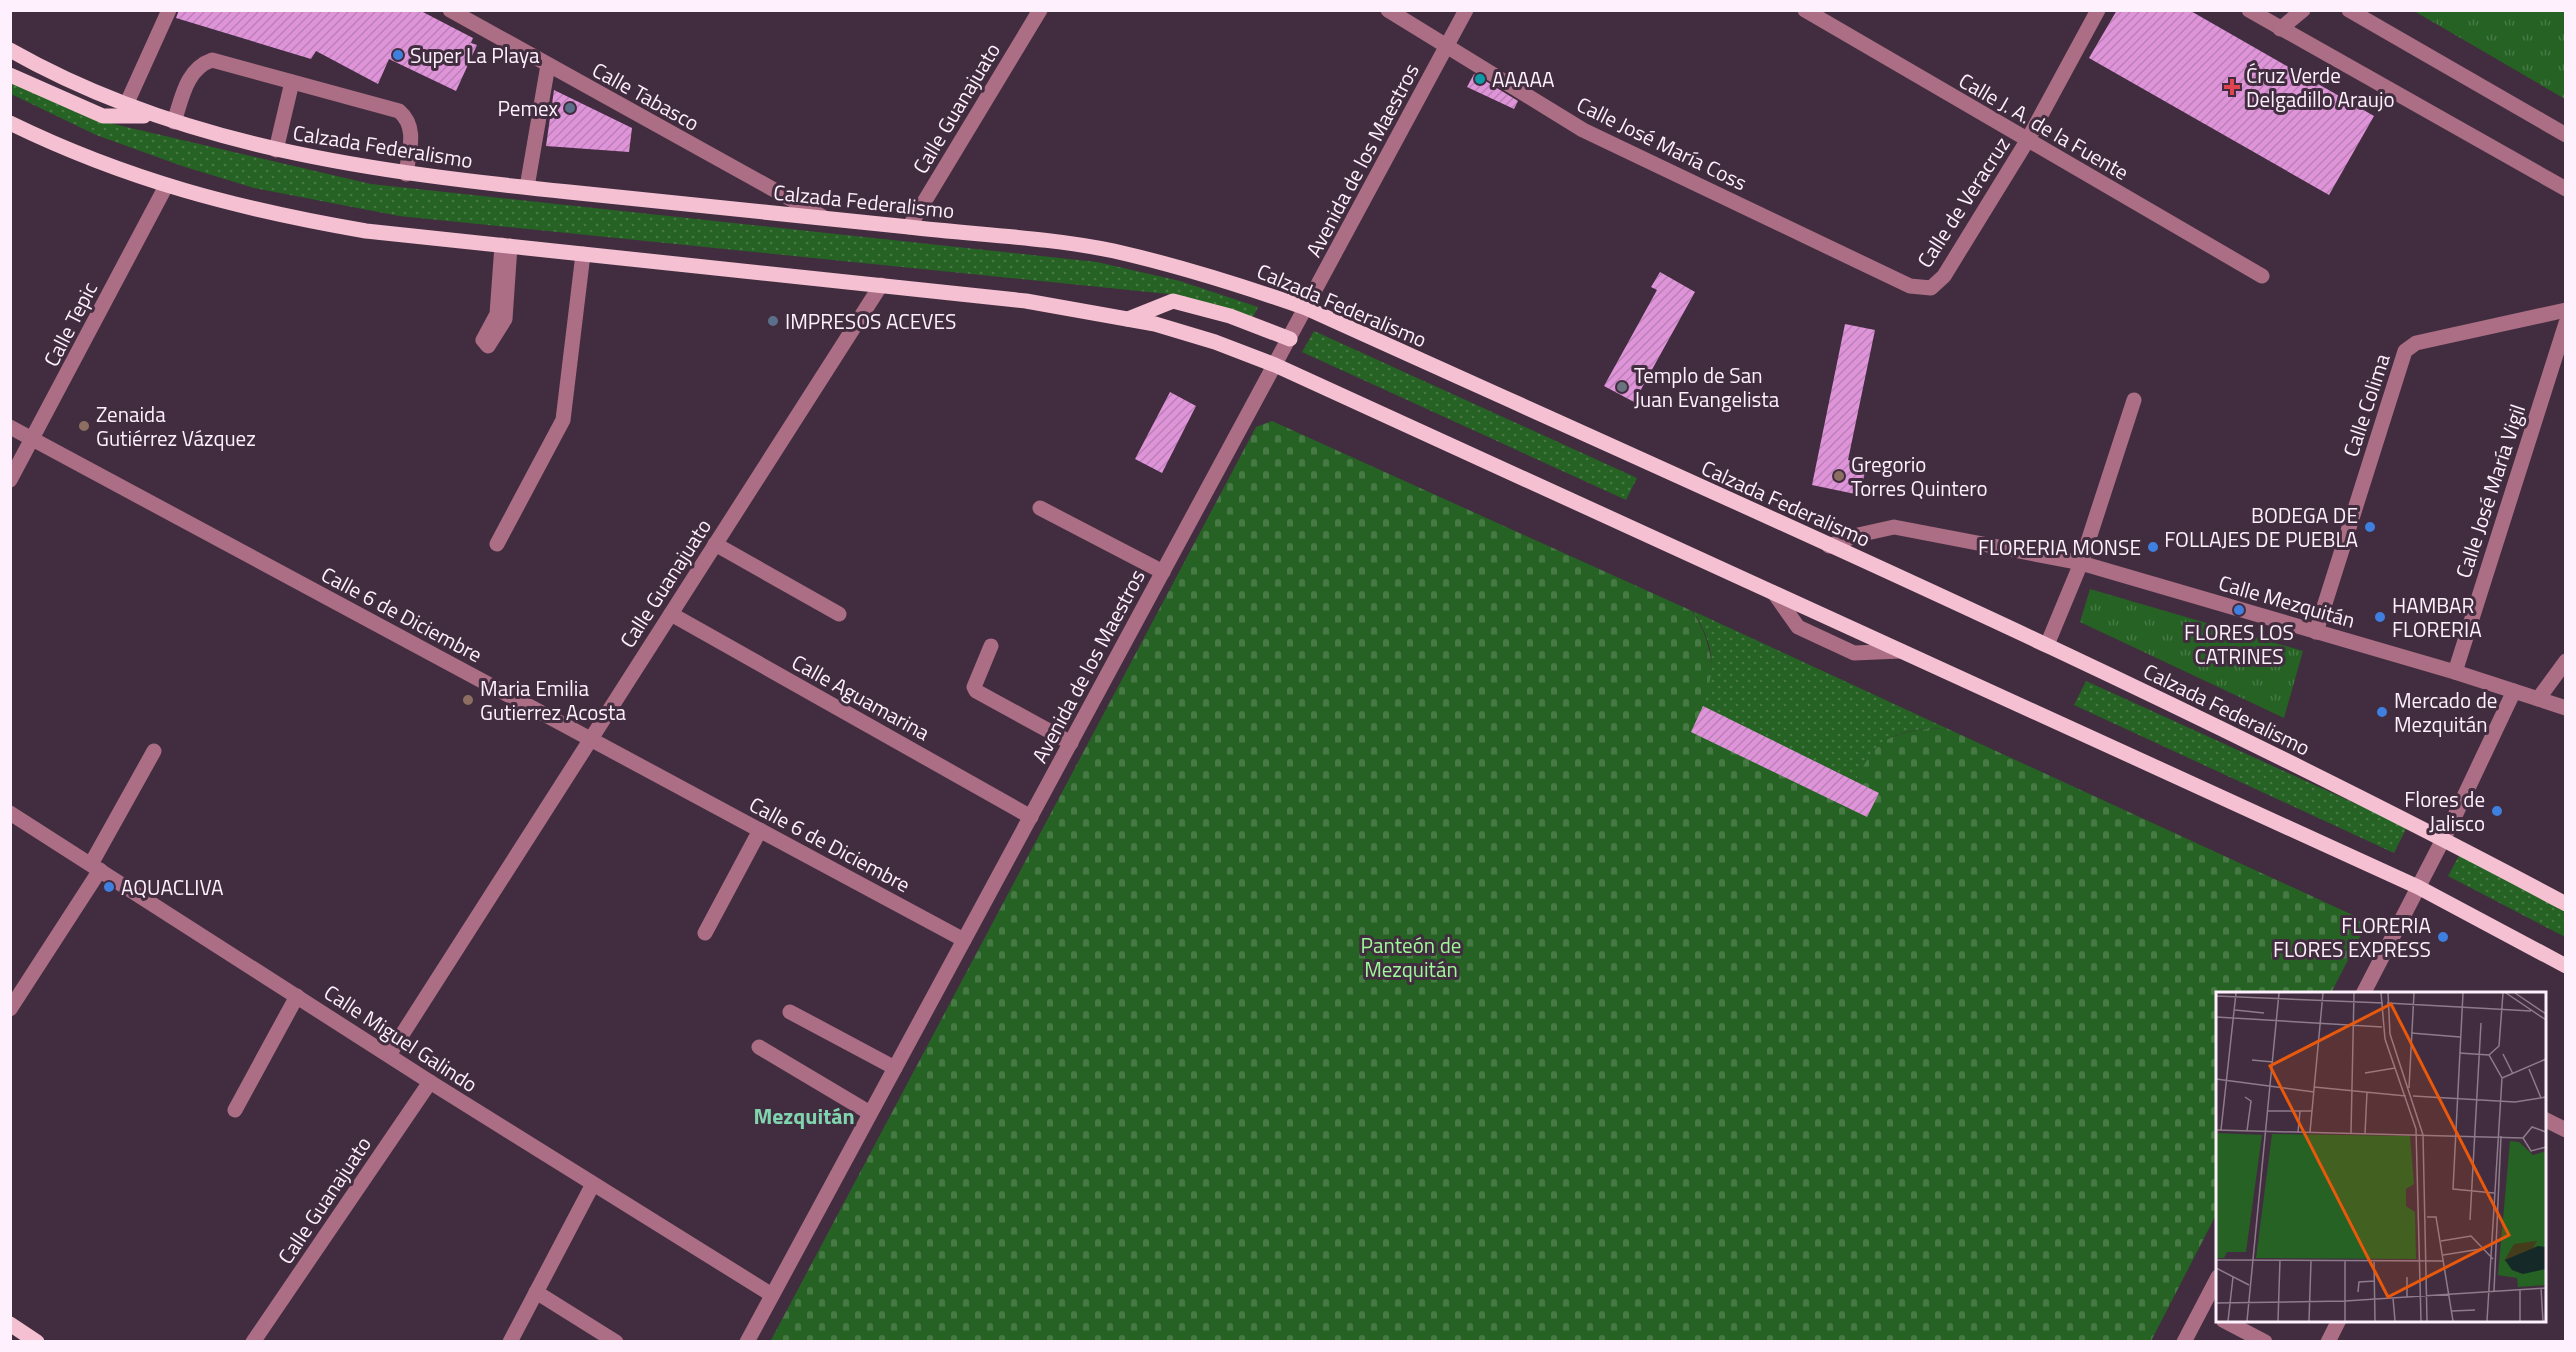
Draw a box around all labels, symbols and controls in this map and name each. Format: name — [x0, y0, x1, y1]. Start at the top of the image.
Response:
street label: Calle Guanajuato — [904, 36, 1008, 180]
place label: Super La Playa — [410, 39, 540, 71]
marker: Super La Playa — [391, 48, 405, 62]
street label: Calle Tabasco — [587, 53, 705, 139]
street label: Avenida de los Maestros — [1297, 57, 1427, 263]
place label: Ćruz Verde Delgadillo Araujo — [2246, 59, 2395, 115]
place label: AAAAA — [1492, 63, 1555, 95]
street label: Calle J. A. de la Fuente — [1953, 64, 2135, 188]
marker: AAAAA — [1473, 72, 1487, 86]
marker: Ćruz Verde Delgadillo Araujo — [2223, 78, 2241, 96]
street label: Calle José María Coss — [1571, 88, 1753, 198]
place label: Pemex — [497, 92, 559, 124]
marker: Pemex — [563, 101, 577, 115]
street label: Calzada Federalismo — [291, 116, 475, 176]
street label: Calle de Veracruz — [1909, 130, 2017, 274]
street label: Calzada Federalismo — [772, 176, 956, 226]
street label: Calzada Federalismo — [1252, 255, 1432, 355]
street label: Calle Tepic — [35, 276, 105, 372]
place label: IMPRESOS ACEVES — [785, 305, 956, 337]
marker: IMPRESOS ACEVES — [766, 314, 780, 328]
street label: Calle Colima — [2334, 349, 2398, 461]
place label: Templo de San Juan Evangelista — [1634, 359, 1780, 415]
marker: Templo de San Juan Evangelista — [1615, 380, 1629, 394]
place label: Zenaida Gutiérrez Vázquez — [96, 398, 256, 454]
street label: Calle José María Vigil — [2447, 400, 2533, 582]
marker: Zenaida Gutiérrez Vázquez — [77, 419, 91, 433]
place label: Gregorio Torres Quintero — [1851, 448, 1987, 504]
street label: Calzada Federalismo — [1696, 451, 1876, 555]
marker: Gregorio Torres Quintero — [1832, 469, 1846, 483]
place label: BODEGA DE FOLLAJES DE PUEBLA — [2164, 499, 2358, 555]
street label: Calle Guanajuato — [611, 512, 719, 654]
marker: BODEGA DE FOLLAJES DE PUEBLA — [2363, 520, 2377, 534]
place label: FLORERIA MONSE — [1978, 531, 2141, 563]
marker: FLORERIA MONSE — [2146, 540, 2160, 554]
street label: Calle 6 de Diciembre — [316, 558, 488, 670]
street label: Avenida de los Maestros — [1023, 563, 1153, 769]
street label: Calle Mezquitán — [2215, 566, 2359, 636]
place label: HAMBAR FLORERIA — [2392, 589, 2482, 645]
marker: FLORES LOS CATRINES — [2232, 603, 2246, 617]
marker: HAMBAR FLORERIA — [2373, 610, 2387, 624]
place label: FLORES LOS CATRINES — [2184, 616, 2294, 672]
street label: Calle Aguamarina — [786, 646, 936, 748]
street label: Calzada Federalismo — [2138, 655, 2316, 763]
place label: Maria Emilia Gutierrez Acosta — [480, 672, 626, 728]
place label: Mercado de Mezquitán — [2394, 684, 2497, 740]
marker: Maria Emilia Gutierrez Acosta — [461, 693, 475, 707]
marker: Mercado de Mezquitán — [2375, 705, 2389, 719]
place label: Flores de Jalisco — [2404, 783, 2485, 839]
street label: Calle 6 de Diciembre — [744, 788, 916, 900]
marker: Flores de Jalisco — [2490, 804, 2504, 818]
place label: AQUACLIVA — [121, 871, 224, 903]
marker: AQUACLIVA — [102, 880, 116, 894]
place label: FLORERIA FLORES EXPRESS — [2273, 909, 2431, 965]
park label: Panteón de Mezquitán — [1361, 929, 1461, 985]
marker: FLORERIA FLORES EXPRESS — [2436, 930, 2450, 944]
street label: Calle Miguel Galindo — [318, 976, 484, 1100]
inset map — [2216, 992, 2546, 1322]
district label: Mezquitán — [753, 1099, 855, 1133]
street label: Calle Guanajuato — [269, 1130, 379, 1270]

